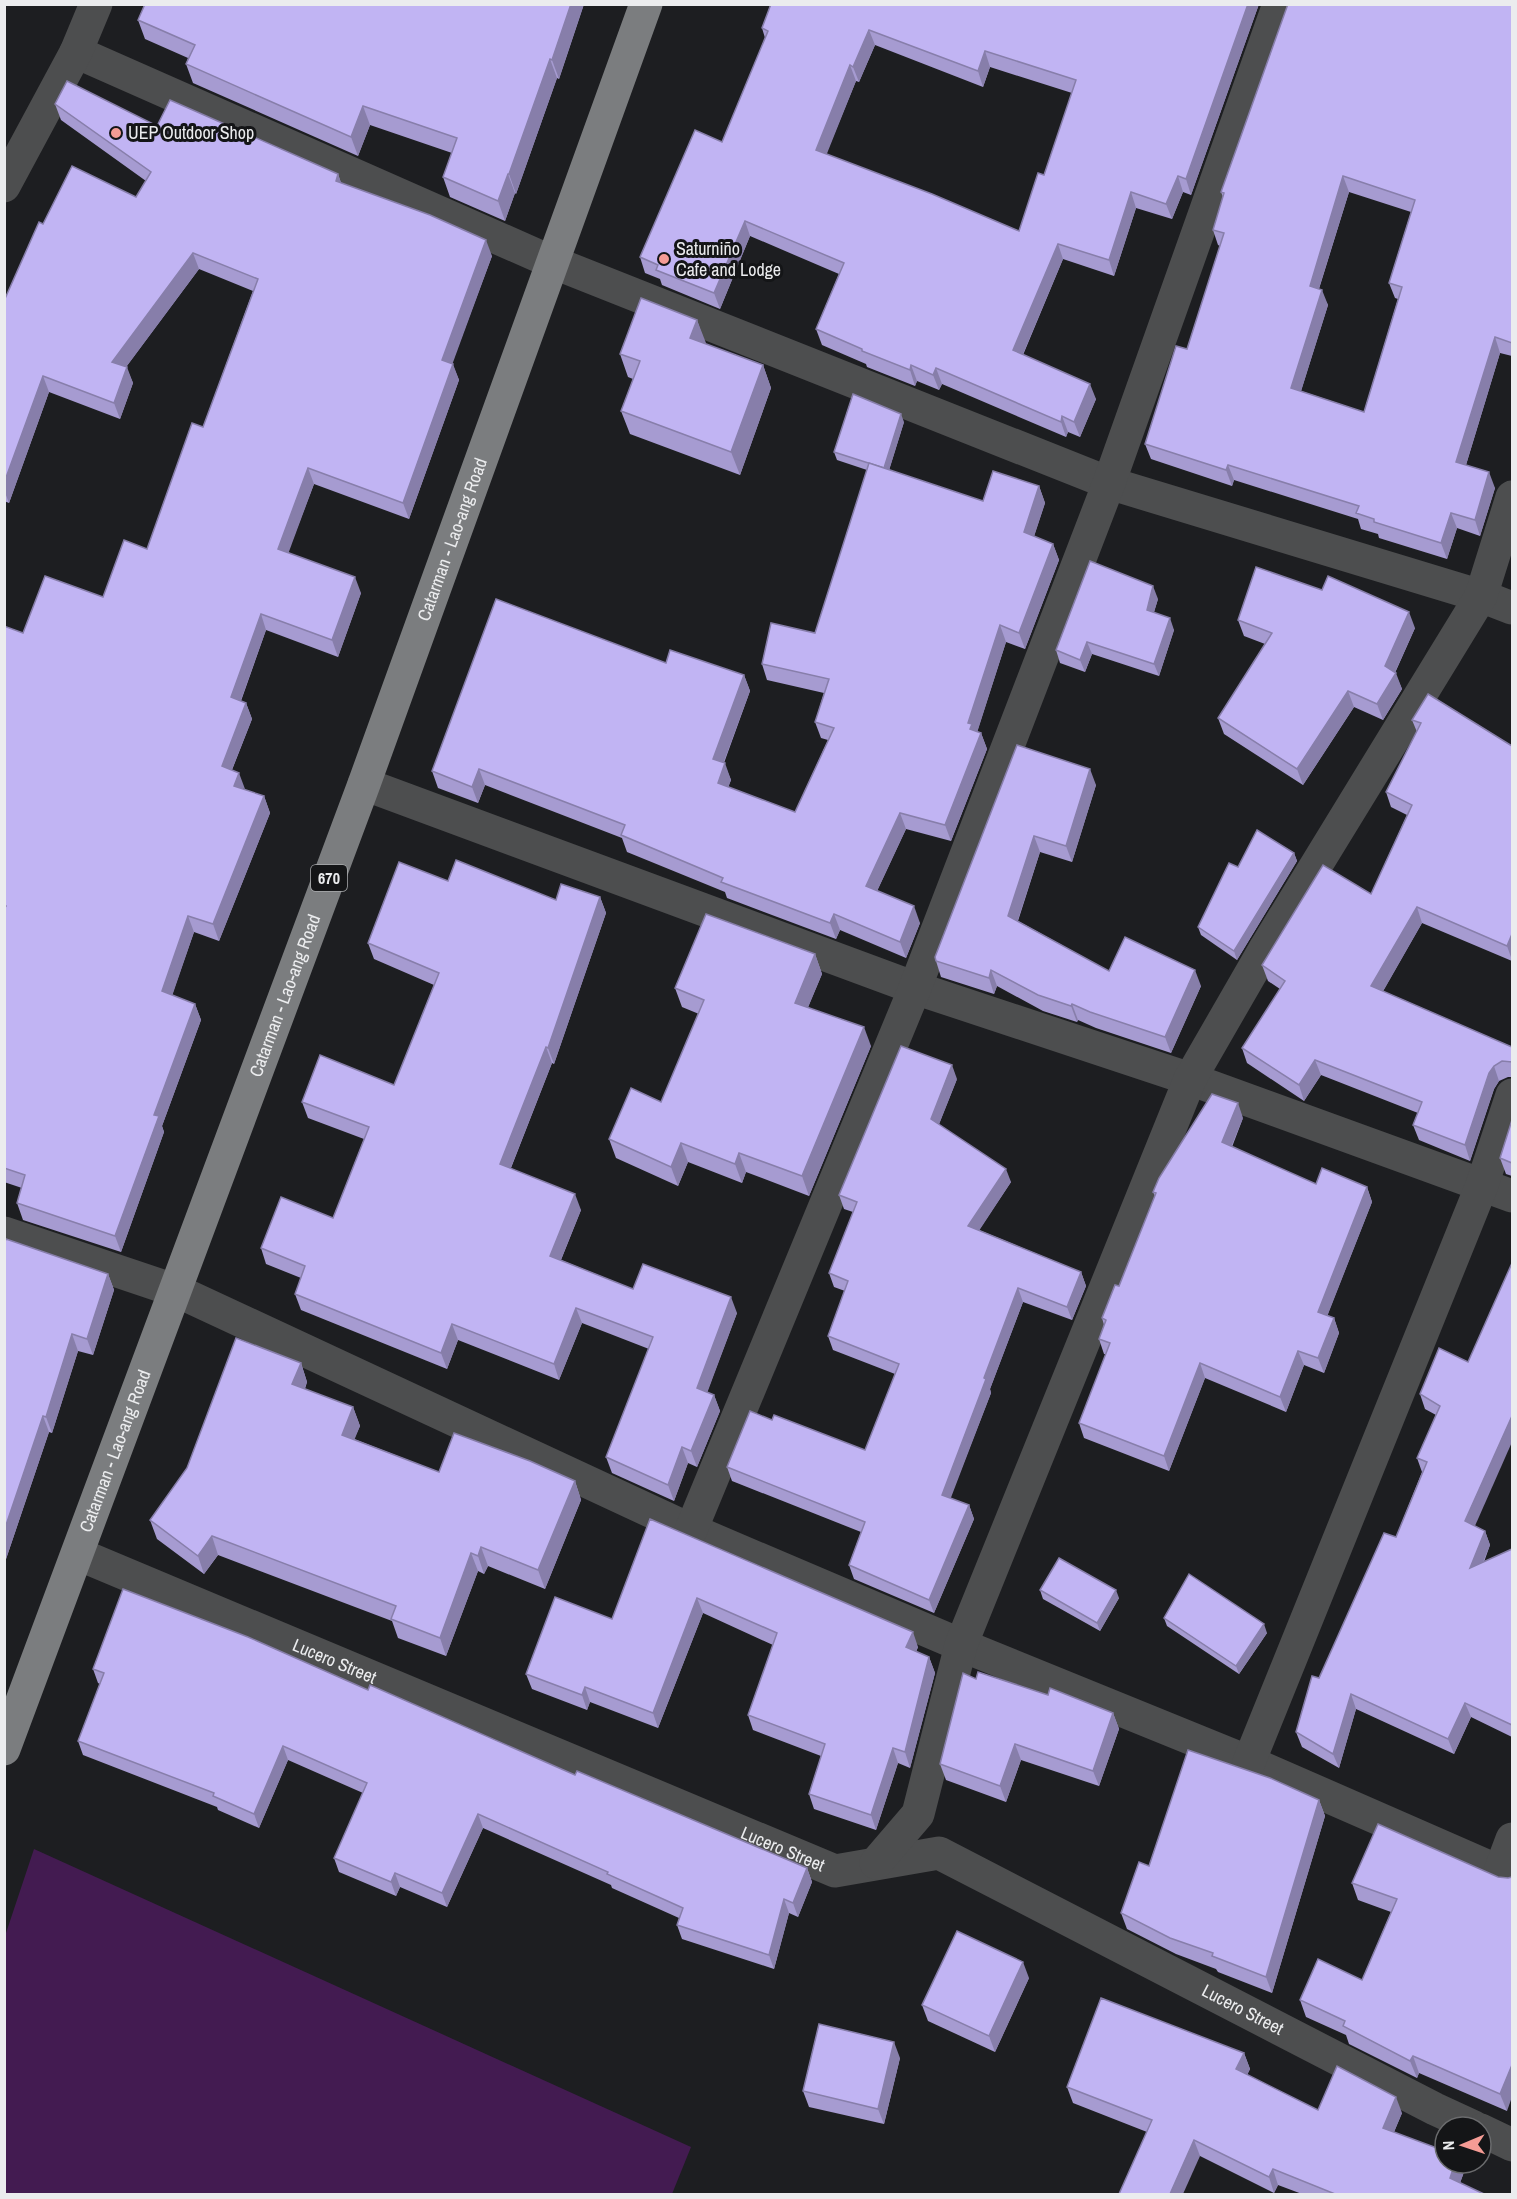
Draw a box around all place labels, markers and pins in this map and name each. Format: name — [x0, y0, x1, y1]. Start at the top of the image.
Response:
place label: UEP Outdoor Shop — [128, 120, 254, 145]
marker: UEP Outdoor Shop — [109, 126, 123, 140]
place label: Saturniño Cafe and Lodge — [676, 236, 781, 282]
marker: Saturniño Cafe and Lodge — [657, 252, 671, 266]

